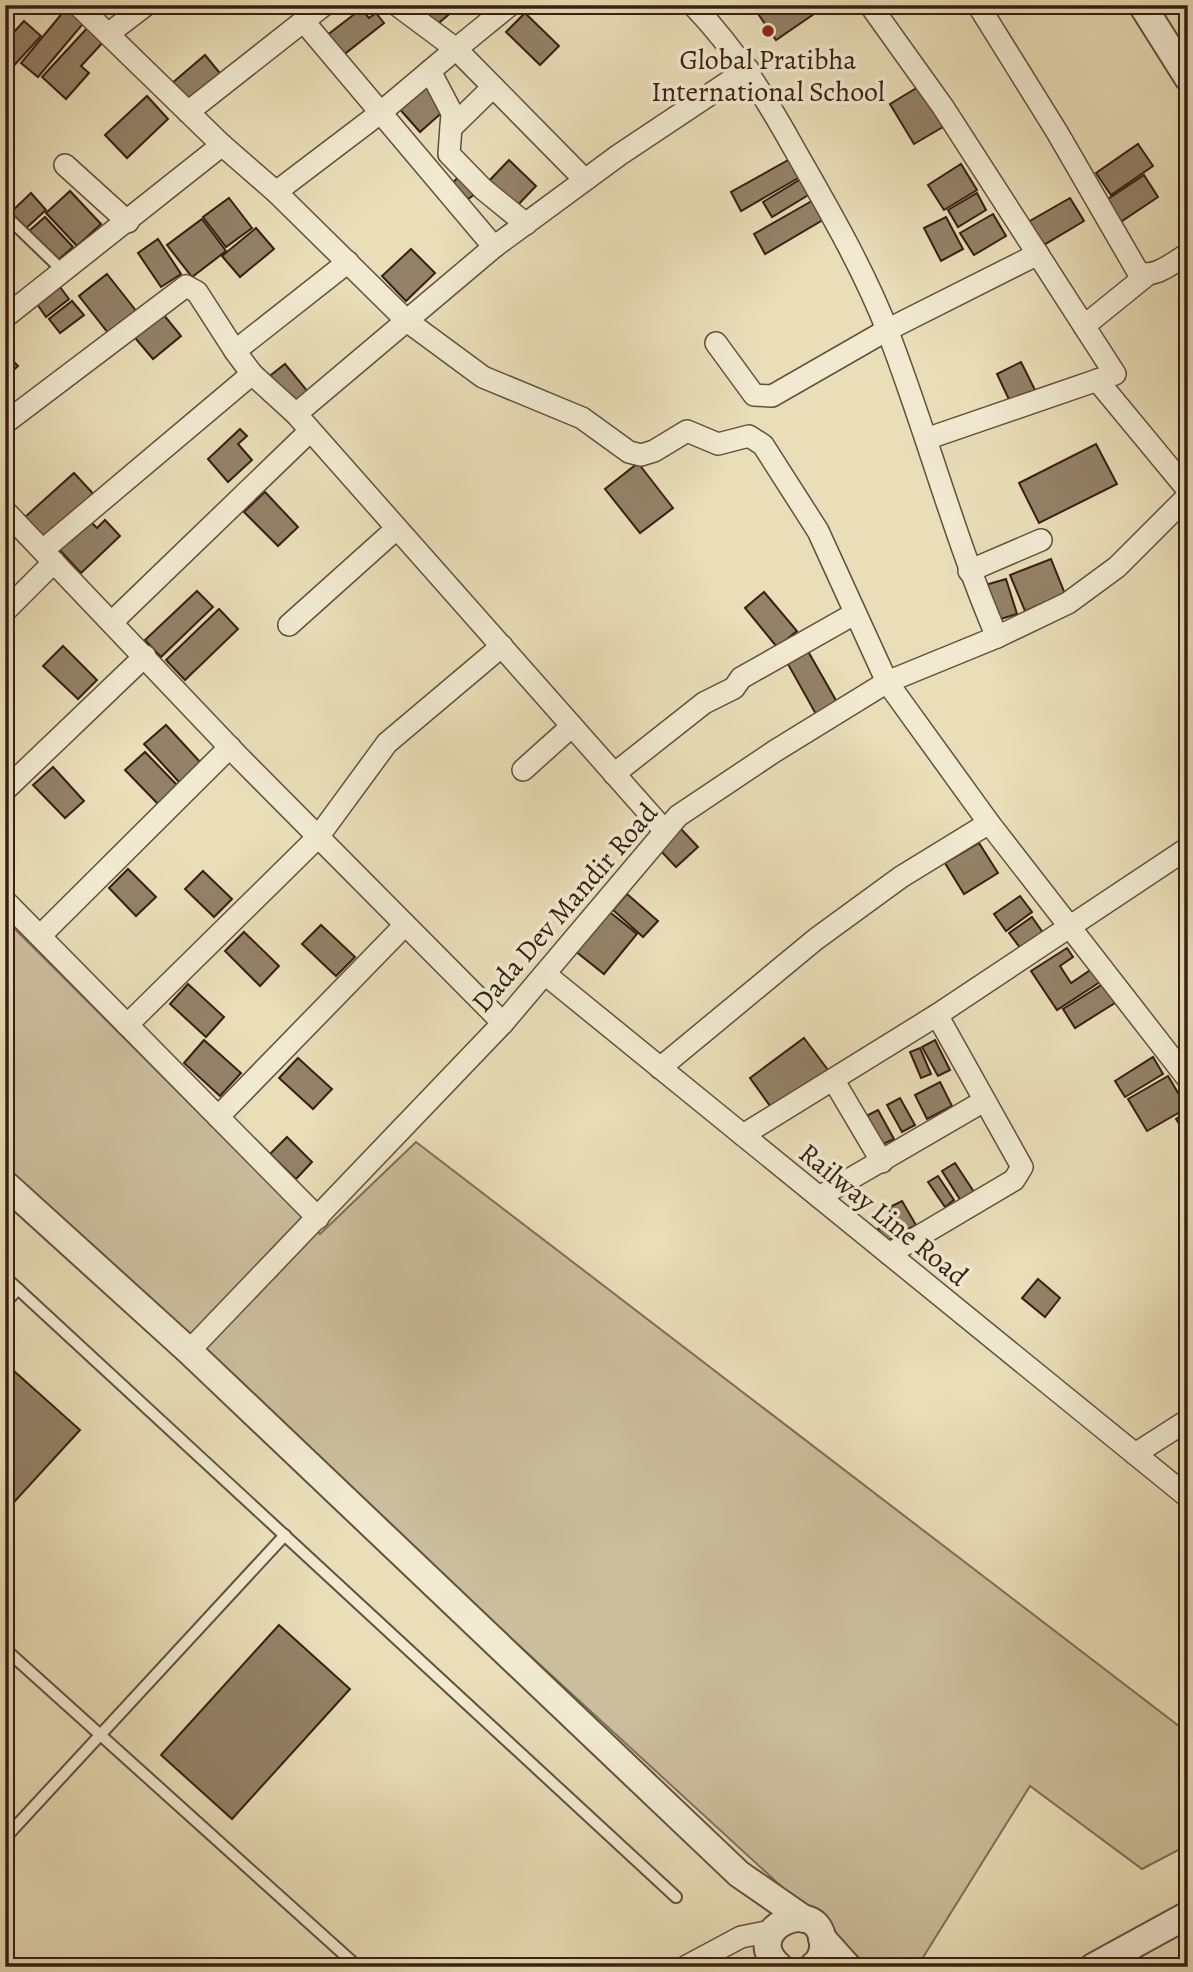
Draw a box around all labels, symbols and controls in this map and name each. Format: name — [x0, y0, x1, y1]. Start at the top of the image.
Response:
marker: Global Pratibha International School — [760, 23, 776, 39]
place label: Global Pratibha International School — [651, 41, 885, 111]
street label: Dada Dev Mandir Road — [463, 794, 667, 1020]
street label: Railway Line Road — [791, 1135, 977, 1296]

